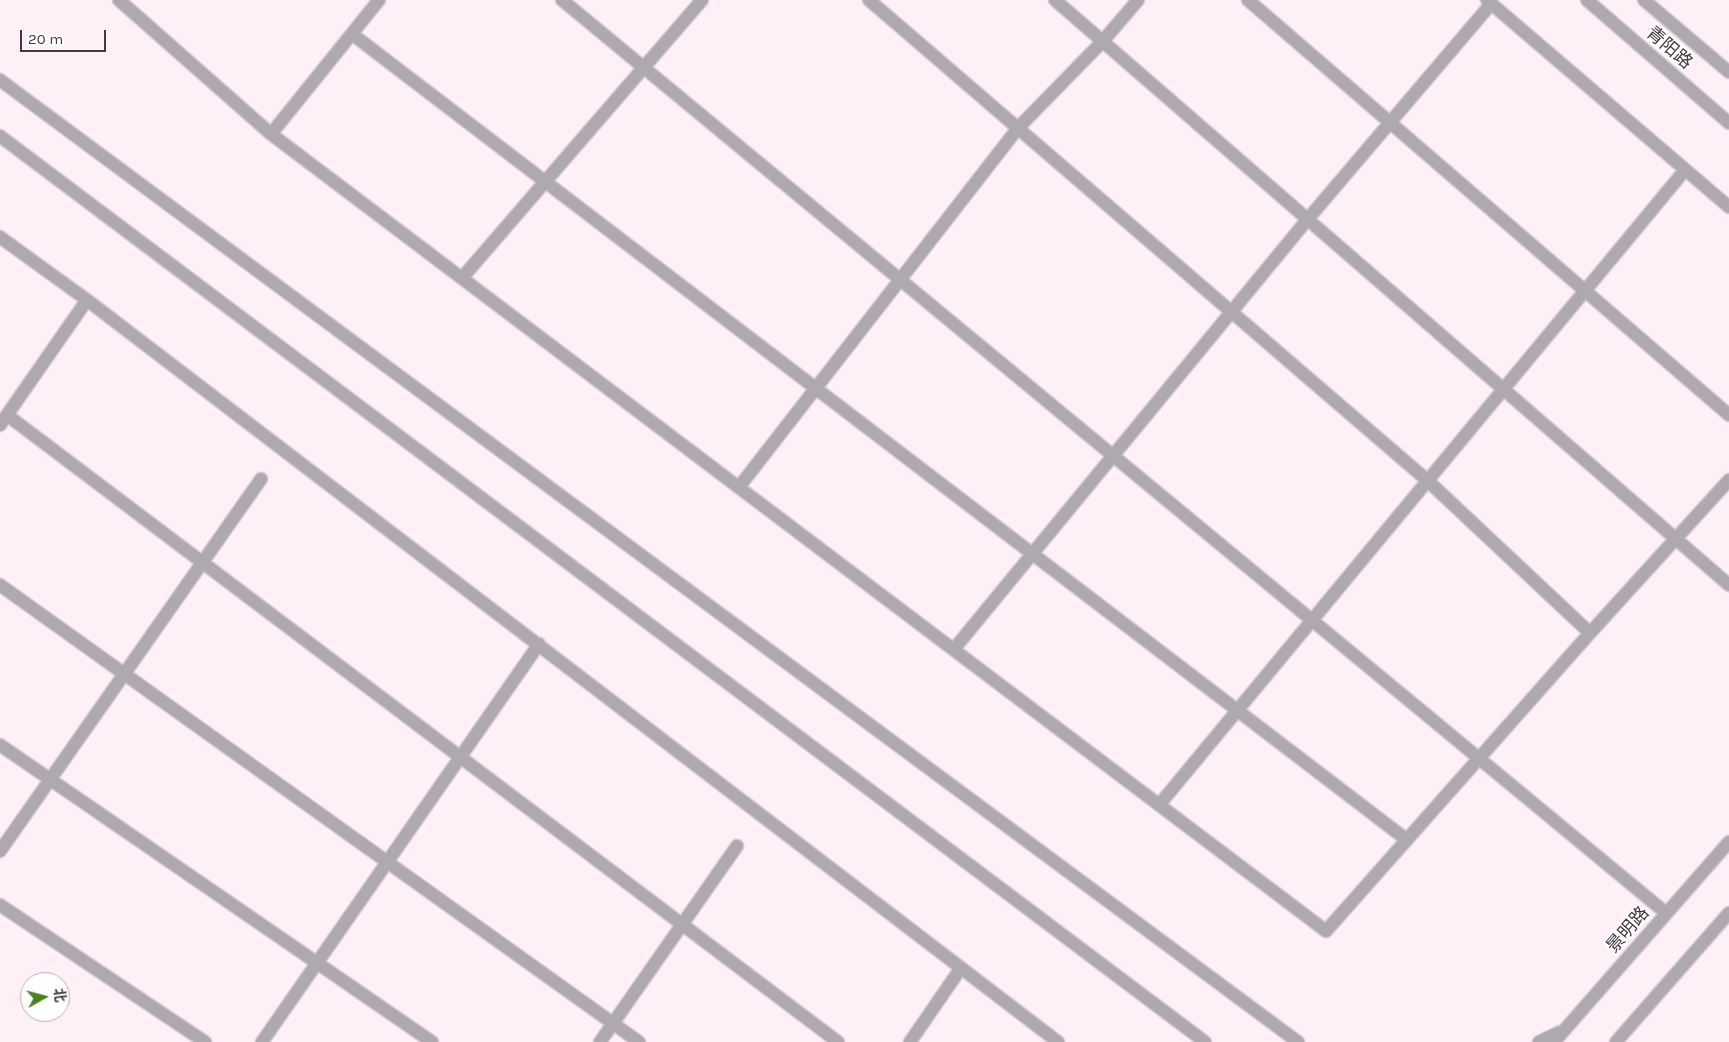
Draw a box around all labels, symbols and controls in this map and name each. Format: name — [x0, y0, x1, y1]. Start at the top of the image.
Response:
scale bar — [22, 20, 109, 52]
street label: 青阳路 — [1642, 22, 1696, 74]
text: 20 m — [28, 30, 63, 48]
street label: 景明路 — [1602, 903, 1654, 957]
north arrow — [20, 972, 70, 1022]
text: 北 — [50, 987, 69, 1003]

